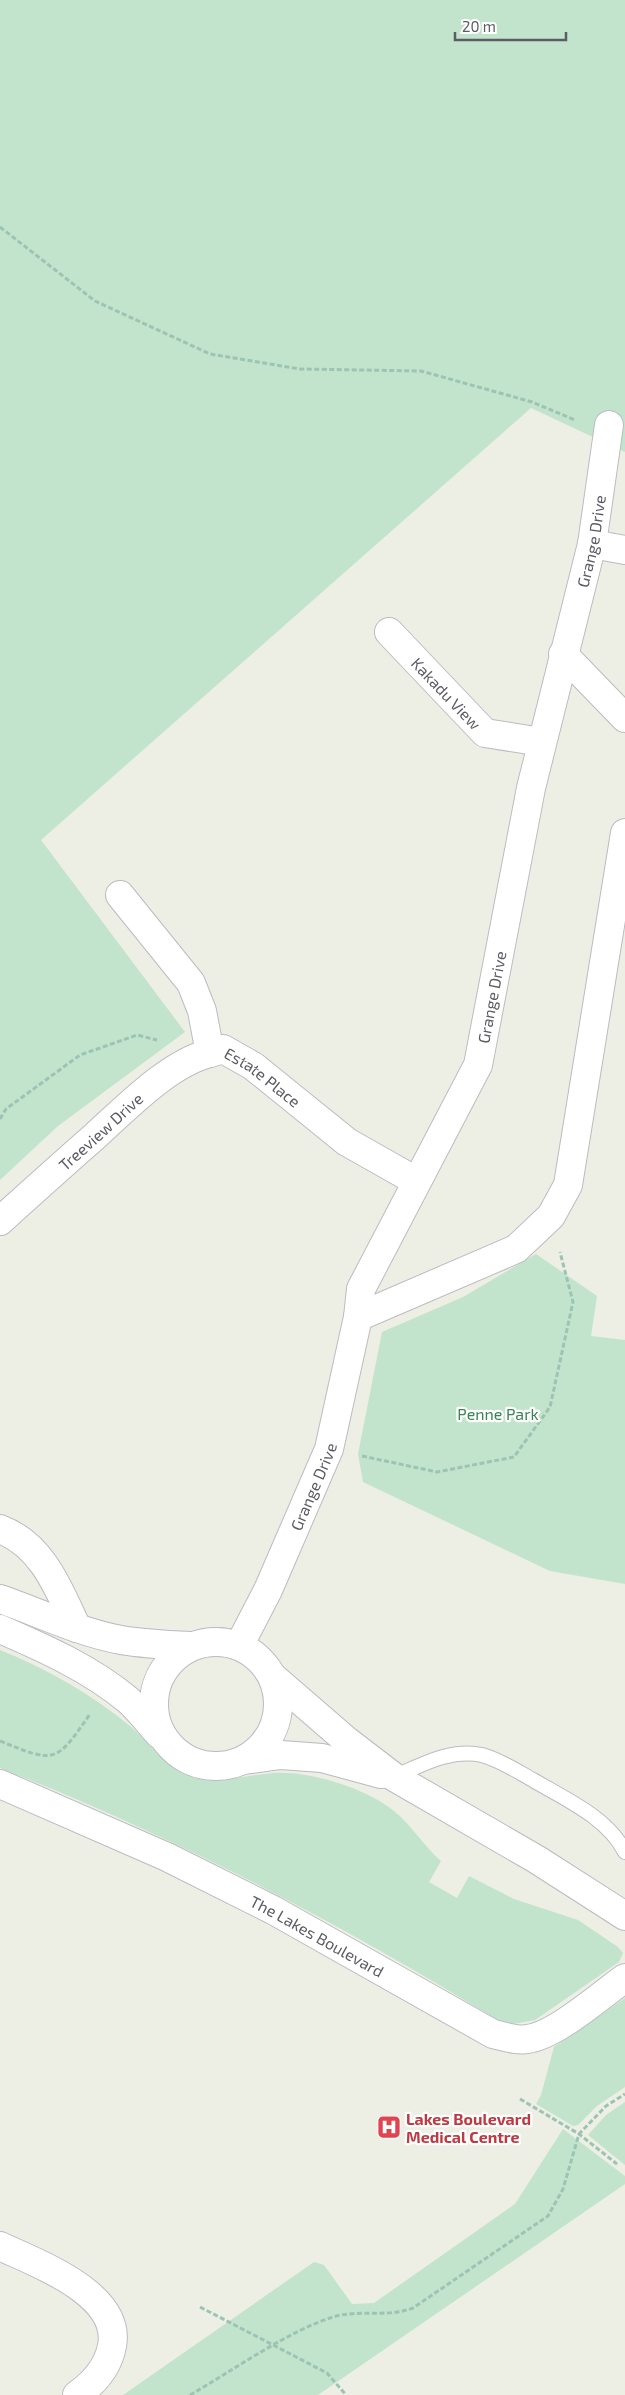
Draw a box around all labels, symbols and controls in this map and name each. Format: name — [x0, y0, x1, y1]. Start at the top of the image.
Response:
scale bar — [455, 10, 566, 42]
text: 20 m — [462, 17, 496, 35]
street label: Grange Drive — [572, 494, 608, 589]
street label: Kakadu View — [408, 653, 486, 733]
street label: Grange Drive — [473, 949, 509, 1045]
street label: Estate Place — [222, 1043, 305, 1110]
street label: Treeview Drive — [54, 1088, 146, 1174]
park label: Penne Park — [457, 1404, 539, 1423]
street label: Grange Drive — [286, 1441, 340, 1533]
street label: The Lakes Boulevard — [247, 1891, 388, 1980]
place label: Lakes Boulevard Medical Centre — [406, 2109, 531, 2146]
hospital icon: Lakes Boulevard Medical Centre — [376, 2114, 402, 2140]

